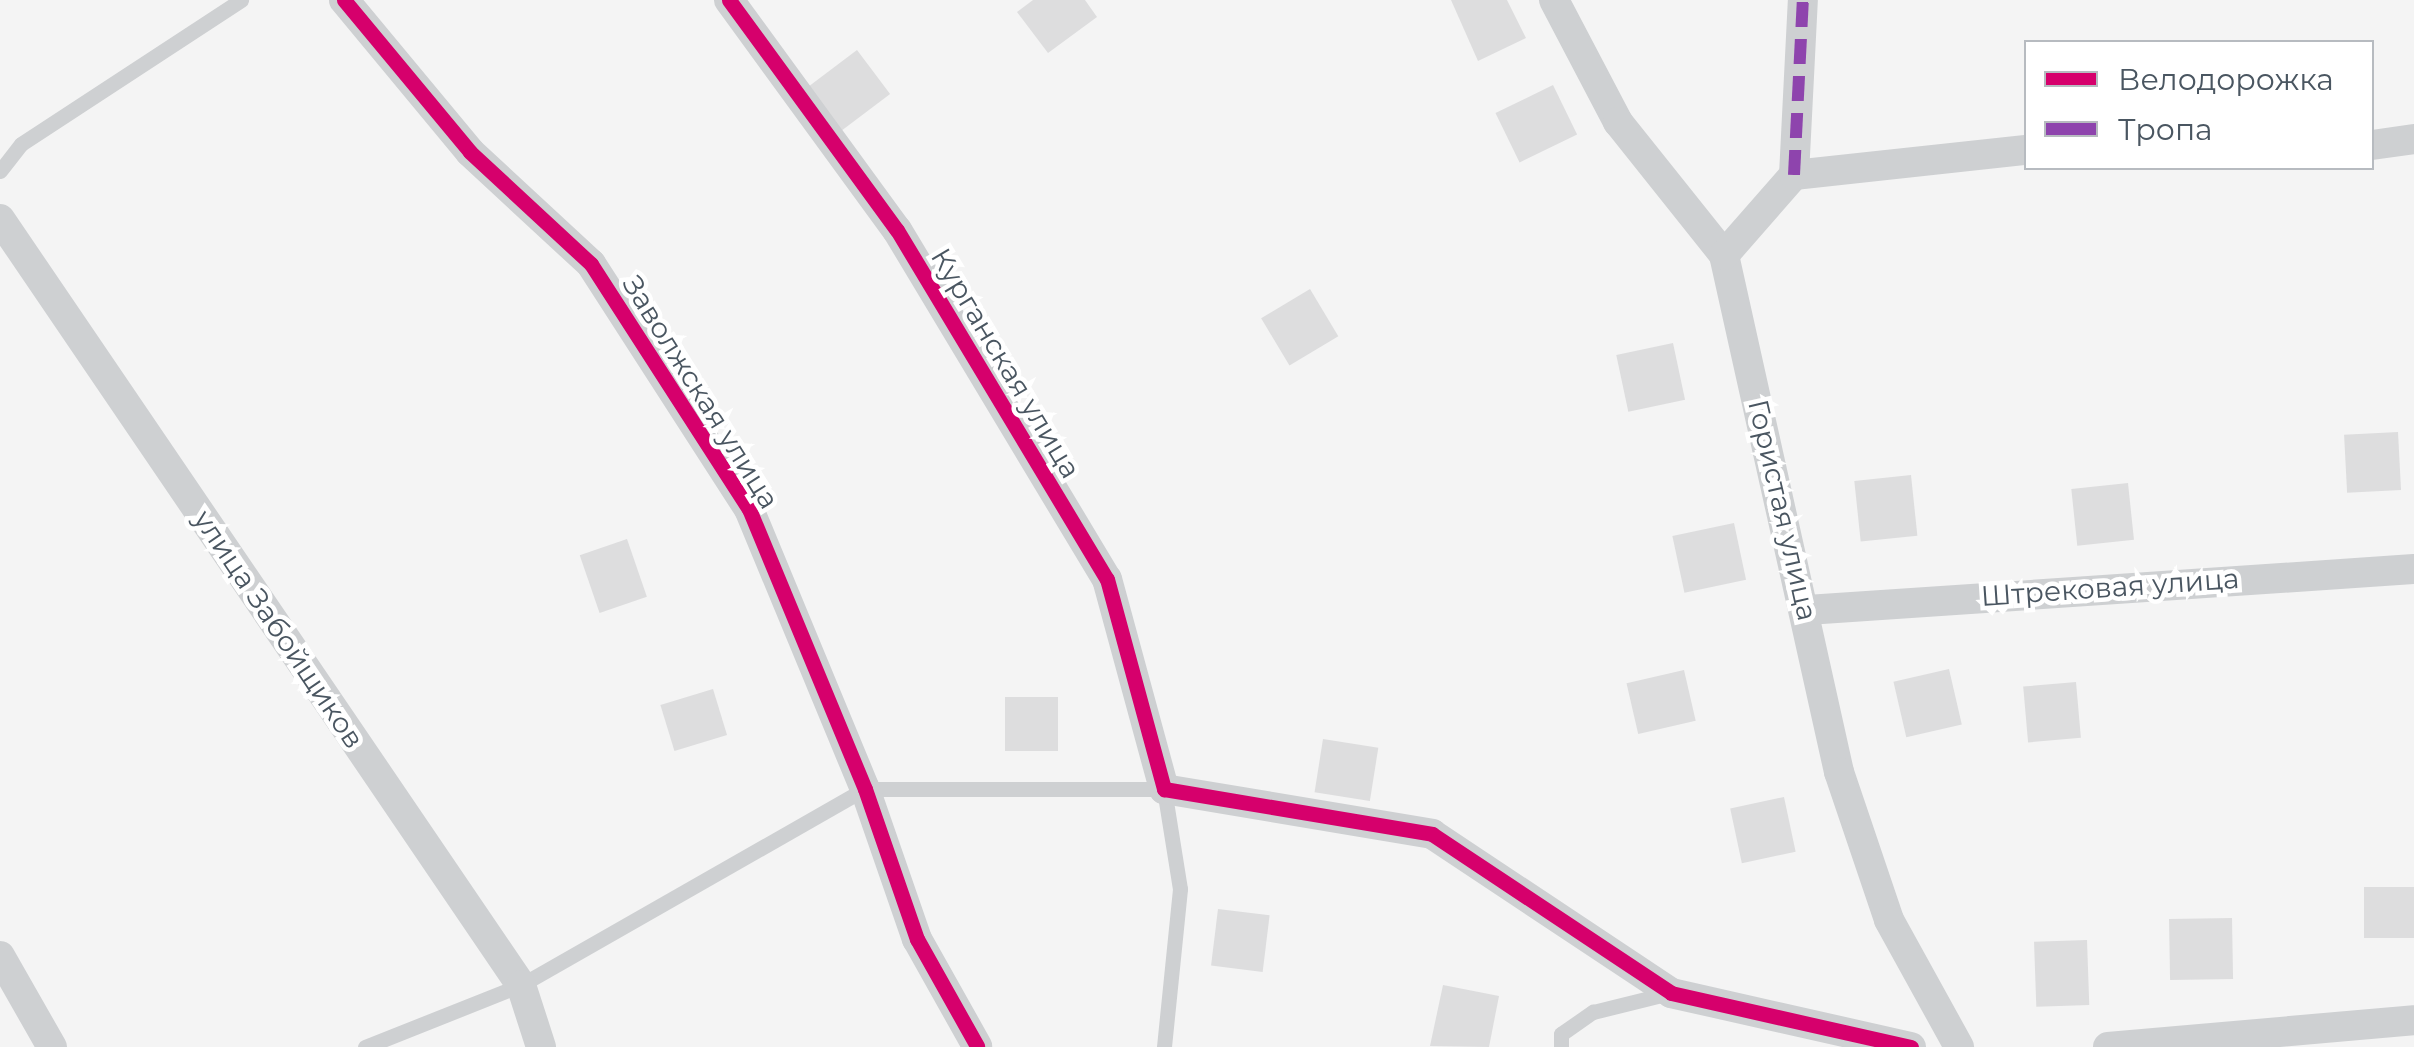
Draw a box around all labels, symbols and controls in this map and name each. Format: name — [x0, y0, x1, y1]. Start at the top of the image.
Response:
legend — [2024, 40, 2374, 170]
text: Велодорожка — [2118, 61, 2334, 98]
text: Тропа — [2118, 111, 2213, 148]
street label: Курганская улица — [924, 242, 1088, 484]
street label: Заволжская улица — [616, 269, 786, 515]
street label: Гористая улица — [1741, 396, 1825, 624]
street label: улица Забойщиков — [187, 504, 371, 754]
street label: Штрековая улица — [1980, 561, 2240, 613]

